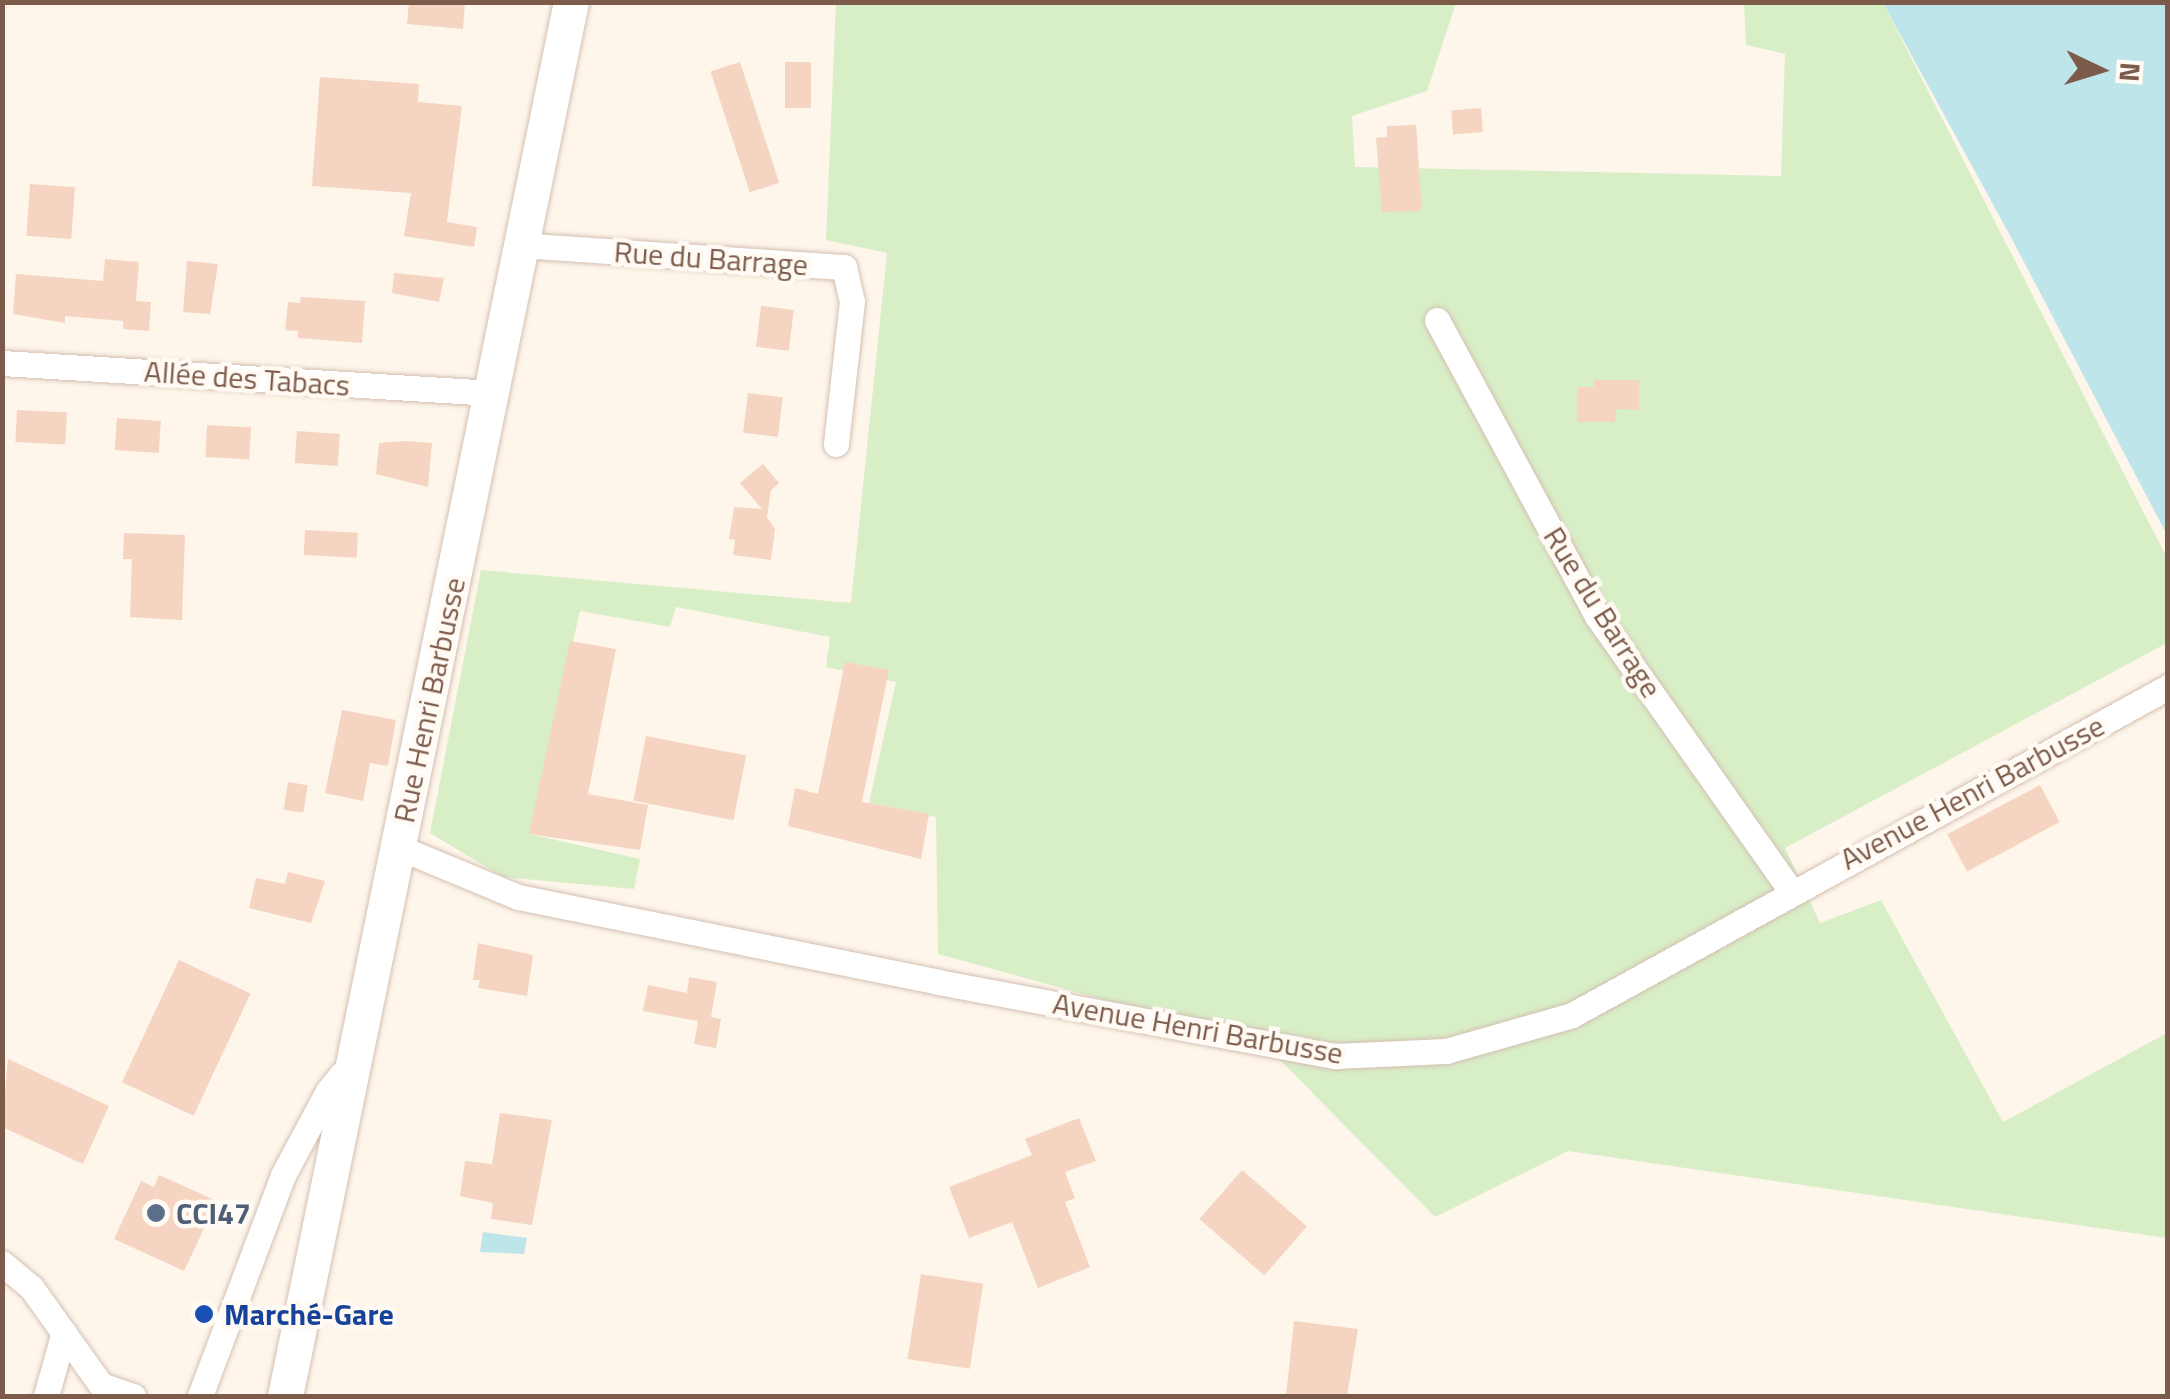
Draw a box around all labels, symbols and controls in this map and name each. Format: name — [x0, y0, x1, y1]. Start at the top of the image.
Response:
north arrow — [2050, 20, 2150, 120]
text: N — [2108, 61, 2153, 83]
street label: Rue du Barrage — [613, 233, 809, 283]
street label: Allée des Tabacs — [143, 353, 351, 403]
street label: Rue du Barrage — [1536, 520, 1670, 704]
street label: Rue Henri Barbusse — [385, 574, 473, 826]
street label: Avenue Henri Barbusse — [1834, 707, 2110, 877]
street label: Avenue Henri Barbusse — [1050, 985, 1346, 1071]
place label: CCI47 — [176, 1195, 251, 1231]
marker: CCI47 — [145, 1202, 167, 1224]
place label: Marché-Gare — [224, 1296, 394, 1332]
marker: Marché-Gare — [193, 1303, 215, 1325]

